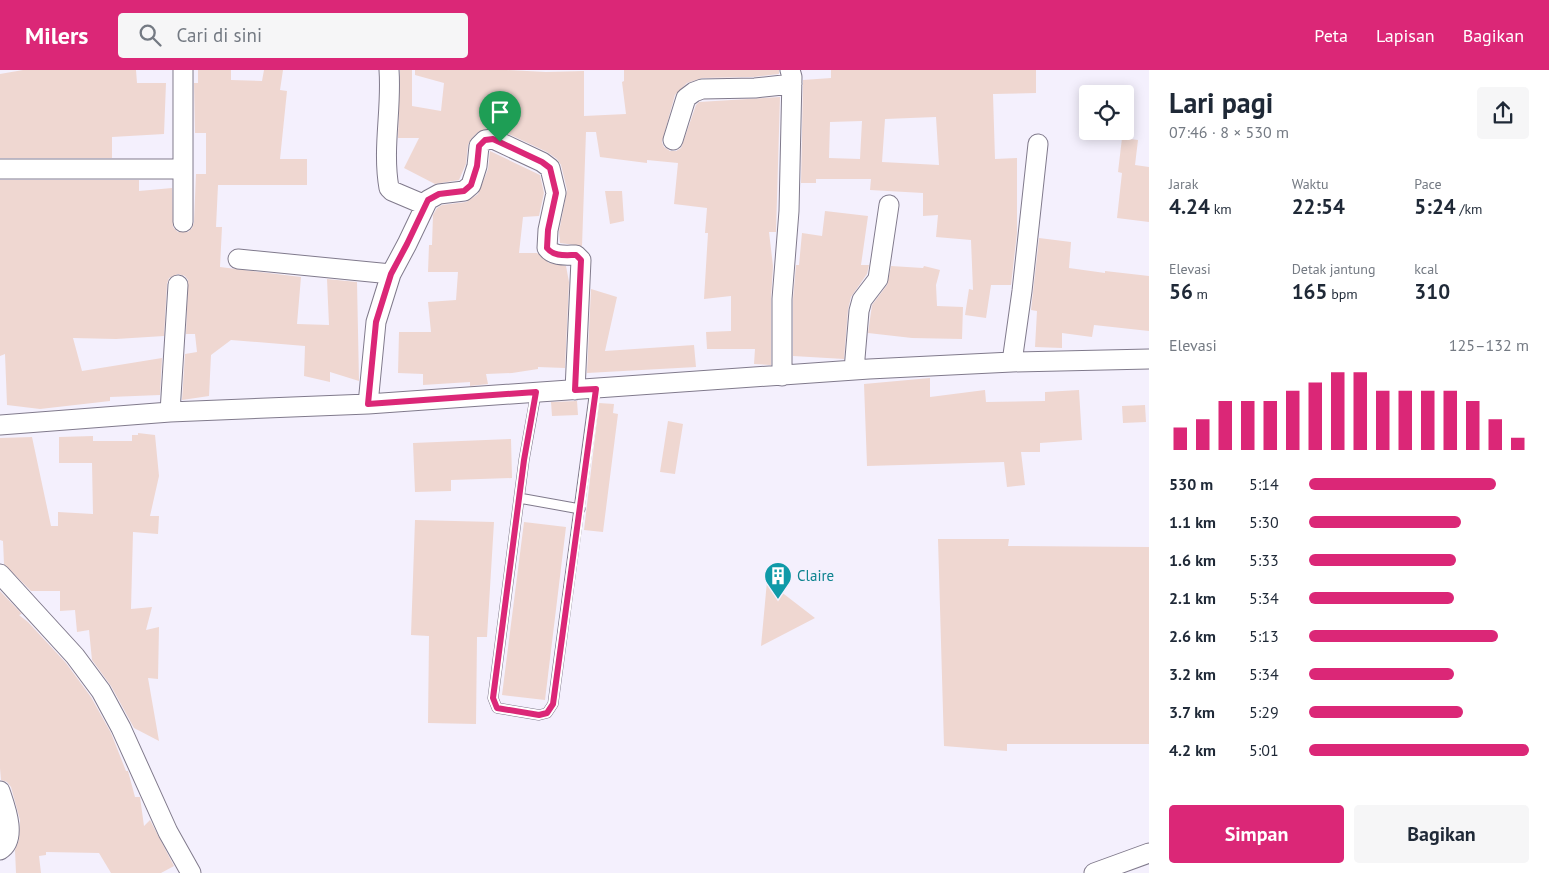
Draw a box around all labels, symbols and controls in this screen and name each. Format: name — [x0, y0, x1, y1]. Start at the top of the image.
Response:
search box — [118, 13, 468, 58]
text: Milers — [25, 20, 88, 51]
icon: search — [136, 21, 164, 49]
text: Cari di sini — [176, 23, 262, 47]
text: Peta — [1314, 24, 1348, 47]
text: Lapisan — [1376, 24, 1435, 47]
text: Bagikan — [1463, 24, 1524, 47]
text: Lari pagi — [1169, 84, 1273, 121]
map controls — [1079, 85, 1134, 140]
button: locate — [1079, 85, 1134, 140]
button: share — [1477, 87, 1529, 139]
pin — [479, 91, 521, 142]
icon: arrive — [486, 98, 514, 126]
text: 07:46 · 8 × 530 m — [1169, 122, 1289, 142]
text: Jarak — [1169, 175, 1198, 193]
text: Waktu — [1292, 175, 1329, 193]
text: Pace — [1414, 175, 1442, 193]
text: 4.24 — [1169, 193, 1210, 220]
text: 22:54 — [1292, 193, 1345, 220]
text: 5:24 — [1414, 193, 1456, 220]
text: km — [1210, 200, 1232, 218]
text: /km — [1456, 200, 1482, 218]
text: Elevasi — [1169, 260, 1211, 278]
text: Detak jantung — [1292, 260, 1375, 278]
text: kcal — [1414, 260, 1438, 278]
text: 56 — [1169, 278, 1193, 305]
text: 165 — [1292, 278, 1327, 305]
text: 310 — [1414, 278, 1450, 305]
text: m — [1193, 285, 1208, 303]
text: bpm — [1327, 285, 1358, 303]
text: Elevasi — [1169, 335, 1217, 355]
text: 125–132 m — [1449, 335, 1529, 355]
text: 530 m — [1169, 474, 1213, 494]
text: 5:14 — [1249, 474, 1279, 494]
text: 1.1 km — [1169, 512, 1216, 532]
text: 5:30 — [1249, 512, 1279, 532]
text: 1.6 km — [1169, 550, 1216, 570]
text: 5:33 — [1249, 550, 1279, 570]
building icon: Claire — [763, 561, 793, 600]
place label: Claire — [797, 566, 834, 585]
text: 2.1 km — [1169, 588, 1216, 608]
text: 5:34 — [1249, 588, 1279, 608]
text: 2.6 km — [1169, 626, 1216, 646]
text: 5:13 — [1249, 626, 1279, 646]
text: 3.2 km — [1169, 664, 1216, 684]
text: 5:34 — [1249, 664, 1279, 684]
text: 3.7 km — [1169, 702, 1215, 722]
text: 5:29 — [1249, 702, 1279, 722]
text: 4.2 km — [1169, 740, 1216, 760]
text: 5:01 — [1249, 740, 1279, 760]
button: Simpan — [1169, 805, 1344, 863]
button: Bagikan — [1354, 805, 1529, 863]

